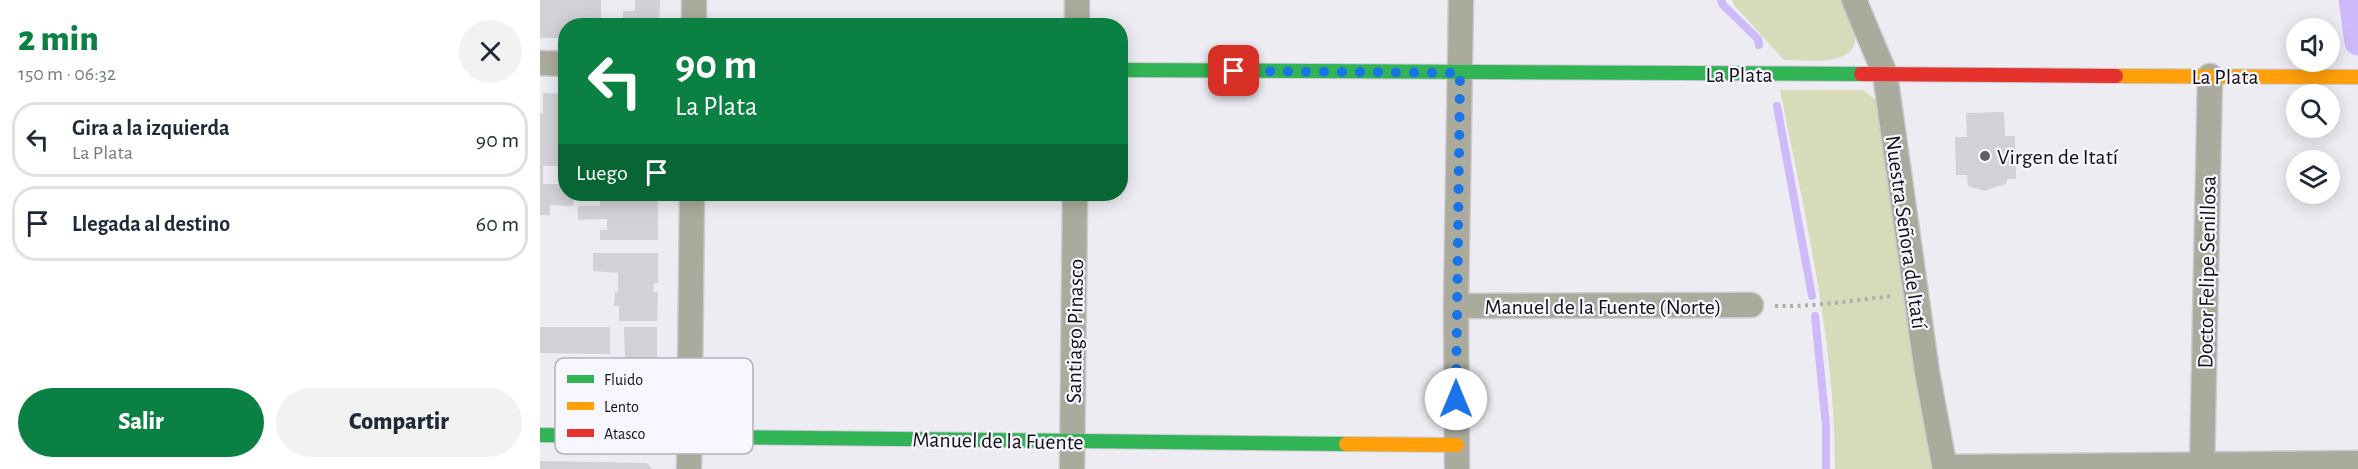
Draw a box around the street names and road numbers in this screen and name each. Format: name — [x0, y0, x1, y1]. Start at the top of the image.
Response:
street label: La Plata — [1705, 64, 1773, 86]
street label: La Plata — [2191, 66, 2259, 88]
street label: Nuestra Señora de Itatí — [1882, 134, 1931, 331]
street label: Doctor Felipe Senillosa — [2194, 175, 2220, 369]
street label: Santiago Pinasco — [1063, 259, 1087, 403]
street label: Manuel de la Fuente (Norte) — [1484, 296, 1722, 318]
street label: Manuel de la Fuente — [912, 429, 1084, 453]

